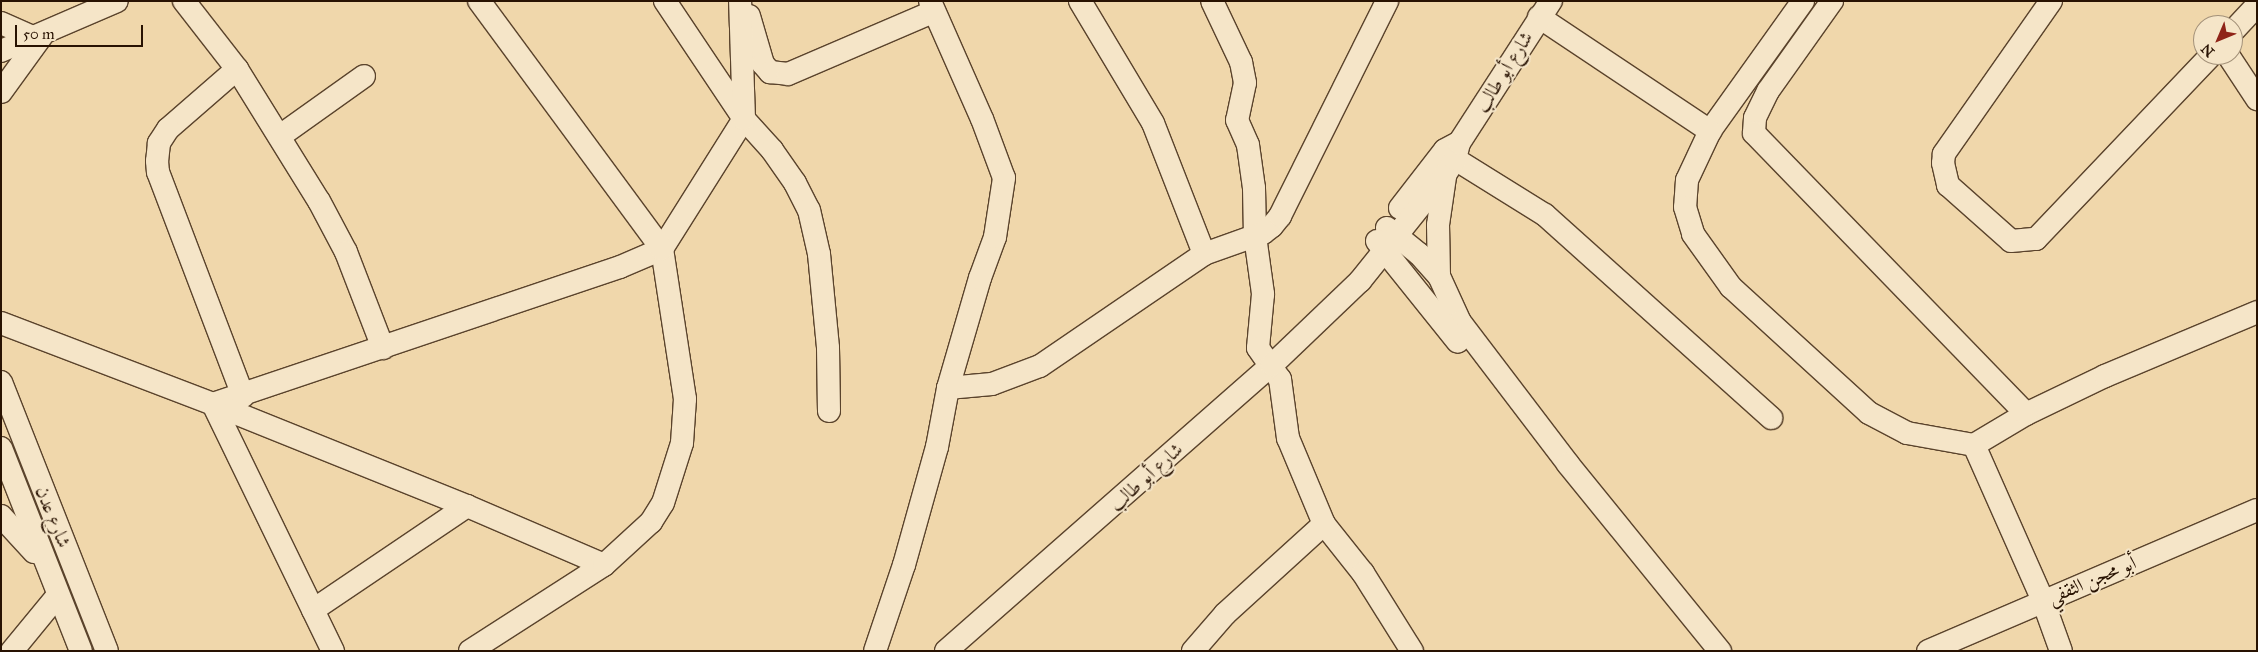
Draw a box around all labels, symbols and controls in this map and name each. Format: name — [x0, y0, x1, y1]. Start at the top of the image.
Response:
scale bar — [18, 15, 145, 47]
north arrow — [2193, 15, 2243, 65]
text: 50 m — [23, 25, 55, 43]
street label: شارع أبو طالب — [1470, 27, 1538, 117]
text: N — [2198, 40, 2218, 60]
street label: شارع أبو طالب — [1105, 438, 1187, 516]
street label: شارع عدن — [30, 483, 76, 551]
street label: أبو محجن الثقفي — [2044, 551, 2140, 609]

